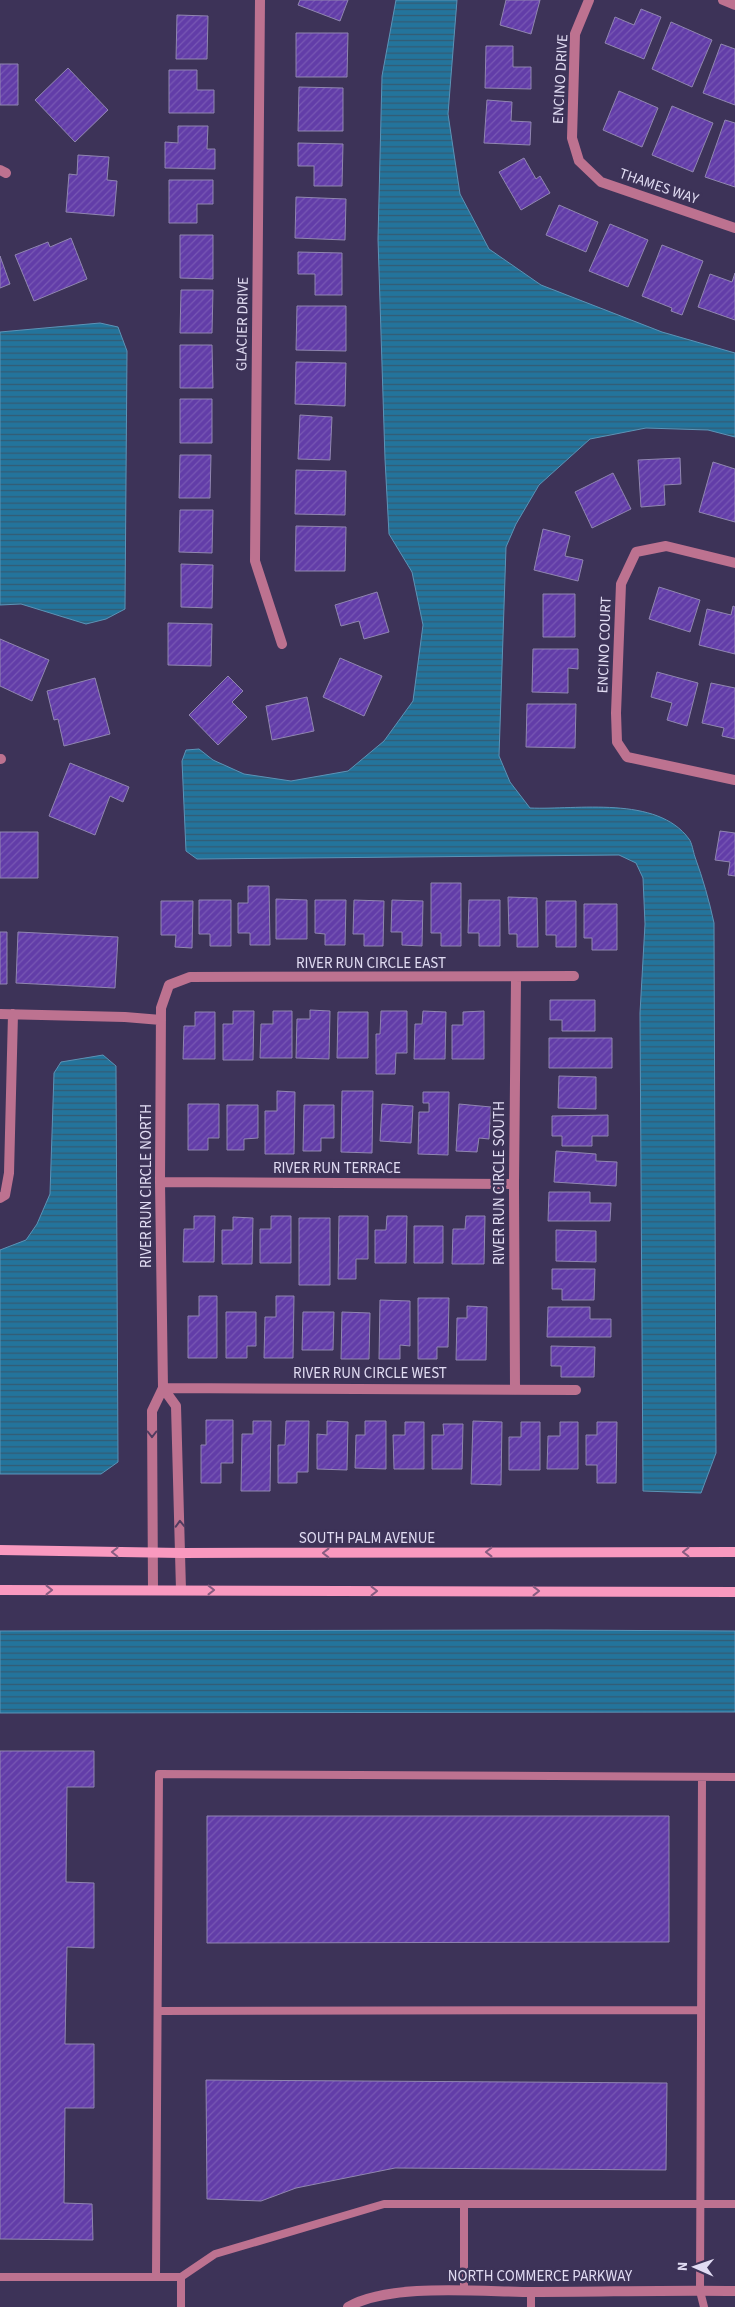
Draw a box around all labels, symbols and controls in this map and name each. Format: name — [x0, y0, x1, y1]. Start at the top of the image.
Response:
street label: ENCINO DRIVE — [548, 33, 573, 125]
street label: THAMES WAY — [616, 163, 702, 210]
street label: GLACIER DRIVE — [231, 277, 254, 371]
street label: ENCINO COURT — [592, 596, 617, 694]
street label: RIVER RUN CIRCLE EAST — [296, 953, 446, 974]
street label: RIVER RUN CIRCLE SOUTH — [489, 1101, 510, 1265]
street label: RIVER RUN CIRCLE NORTH — [136, 1104, 157, 1268]
street label: RIVER RUN TERRACE — [273, 1158, 401, 1179]
street label: RIVER RUN CIRCLE WEST — [293, 1363, 447, 1384]
one-way arrow — [147, 1431, 157, 1439]
one-way arrow — [174, 1520, 185, 1528]
street label: SOUTH PALM AVENUE — [299, 1528, 435, 1549]
one-way arrow — [110, 1547, 118, 1557]
one-way arrow — [485, 1547, 492, 1557]
one-way arrow — [682, 1547, 690, 1557]
one-way arrow — [322, 1548, 330, 1558]
one-way arrow — [45, 1585, 53, 1595]
one-way arrow — [208, 1585, 215, 1595]
one-way arrow — [370, 1586, 378, 1596]
one-way arrow — [532, 1586, 540, 1596]
north arrow — [670, 2242, 720, 2292]
text: N — [673, 2262, 693, 2272]
street label: NORTH COMMERCE PARKWAY — [448, 2266, 633, 2287]

